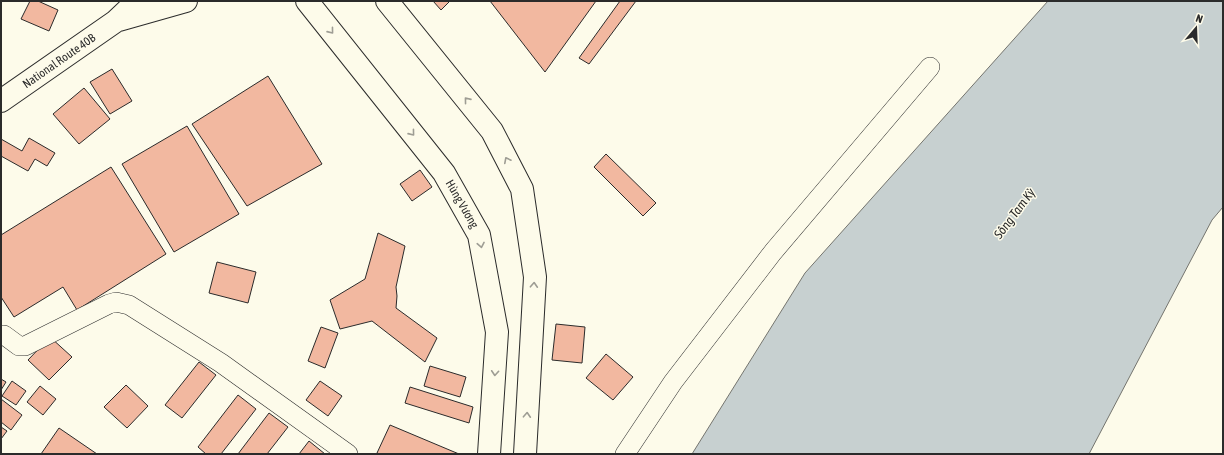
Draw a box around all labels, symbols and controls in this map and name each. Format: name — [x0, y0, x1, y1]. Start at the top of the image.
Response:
north arrow — [1176, 8, 1216, 48]
text: N — [1194, 12, 1204, 25]
one-way arrow — [326, 27, 333, 34]
street label: National Route 40B — [20, 31, 98, 91]
one-way arrow — [465, 98, 472, 105]
one-way arrow — [407, 129, 414, 136]
one-way arrow — [504, 157, 512, 164]
street label: Hùng Vương — [443, 177, 482, 231]
water label: Sông Tam Kỳ — [990, 185, 1039, 242]
one-way arrow — [476, 241, 485, 248]
one-way arrow — [530, 282, 539, 288]
one-way arrow — [490, 370, 499, 376]
one-way arrow — [523, 412, 532, 418]

